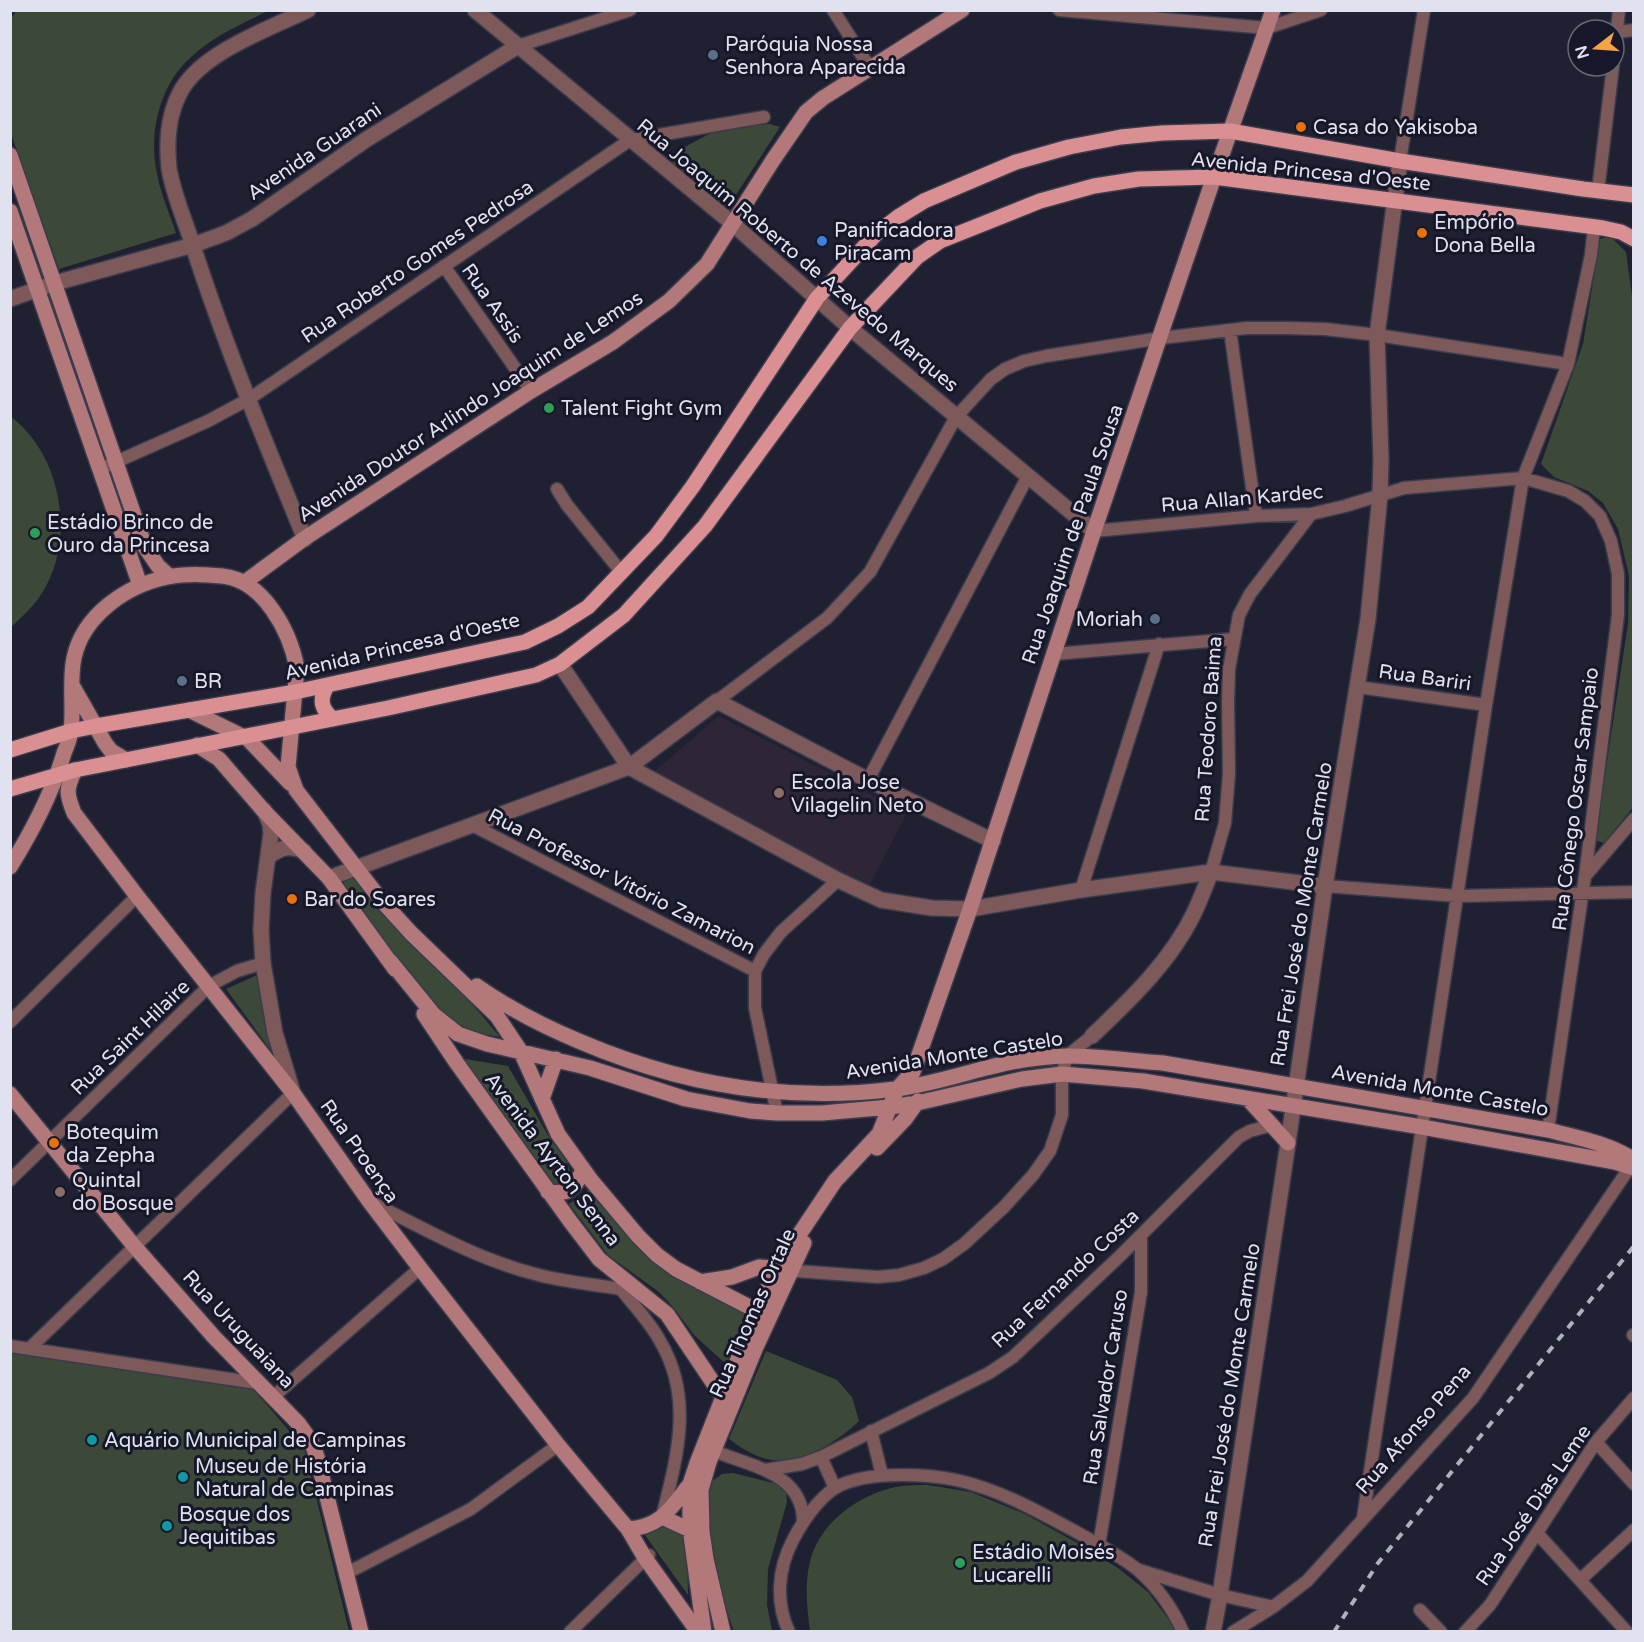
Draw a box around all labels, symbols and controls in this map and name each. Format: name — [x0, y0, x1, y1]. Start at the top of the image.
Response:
north arrow — [1566, 18, 1626, 78]
place label: Paróquia Nossa Senhora Aparecida — [725, 33, 906, 80]
text: N — [1571, 43, 1594, 61]
marker: Paróquia Nossa Senhora Aparecida — [706, 48, 720, 62]
street label: Avenida Guarani — [243, 98, 386, 206]
street label: Rua Joaquim Roberto de Azevedo Marques — [632, 114, 963, 398]
place label: Casa do Yakisoba — [1313, 116, 1478, 140]
marker: Casa do Yakisoba — [1294, 120, 1308, 134]
street label: Avenida Princesa d'Oeste — [1190, 147, 1432, 197]
street label: Rua Roberto Gomes Pedrosa — [297, 175, 538, 349]
place label: Empório Dona Bella — [1434, 211, 1536, 258]
place label: Panificadora Piracam — [834, 219, 954, 266]
marker: Empório Dona Bella — [1415, 226, 1429, 240]
marker: Panificadora Piracam — [815, 234, 829, 248]
street label: Rua Assis — [456, 259, 528, 348]
street label: Avenida Doutor Arlindo Joaquim de Lemos — [294, 286, 648, 528]
place label: Talent Fight Gym — [561, 397, 722, 421]
marker: Talent Fight Gym — [542, 401, 556, 415]
street label: Rua Joaquim de Paula Sousa — [1017, 401, 1129, 667]
street label: Rua Allan Kardec — [1160, 480, 1324, 518]
place label: Estádio Brinco de Ouro da Princesa — [47, 511, 213, 558]
marker: Estádio Brinco de Ouro da Princesa — [28, 526, 42, 540]
street label: Avenida Princesa d'Oeste — [282, 608, 522, 686]
place label: Moriah — [1076, 608, 1143, 632]
marker: Moriah — [1148, 612, 1162, 626]
street label: Rua Teodoro Baima — [1191, 635, 1227, 823]
street label: Rua Bariri — [1377, 660, 1473, 696]
street label: Rua Cônego Oscar Sampaio — [1548, 666, 1604, 932]
place label: BR — [194, 670, 222, 694]
marker: BR — [175, 674, 189, 688]
street label: Rua Frei José do Monte Carmelo — [1266, 760, 1338, 1068]
place label: Escola Jose Vilagelin Neto — [791, 771, 924, 818]
marker: Escola Jose Vilagelin Neto — [772, 786, 786, 800]
street label: Rua Professor Vitório Zamarion — [484, 804, 759, 960]
place label: Bar do Soares — [304, 888, 436, 912]
marker: Bar do Soares — [285, 892, 299, 906]
street label: Rua Saint Hilaire — [66, 975, 195, 1101]
street label: Avenida Monte Castelo — [844, 1027, 1065, 1085]
street label: Avenida Monte Castelo — [1329, 1060, 1550, 1122]
street label: Avenida Ayrton Senna — [479, 1068, 625, 1251]
street label: Rua Proença — [315, 1095, 404, 1208]
place label: Botequim da Zepha — [66, 1121, 159, 1168]
marker: Botequim da Zepha — [47, 1136, 61, 1150]
place label: Quintal do Bosque — [72, 1169, 174, 1216]
marker: Quintal do Bosque — [53, 1185, 67, 1199]
street label: Rua Fernando Costa — [987, 1204, 1144, 1353]
street label: Rua Thomas Ortale — [705, 1225, 801, 1402]
street label: Rua Frei José do Monte Carmelo — [1194, 1241, 1266, 1549]
street label: Rua Uruguaiana — [177, 1265, 299, 1394]
street label: Rua Salvador Caruso — [1079, 1288, 1133, 1487]
street label: Rua Afonso Pena — [1351, 1360, 1476, 1499]
street label: Rua José Dias Leme — [1471, 1421, 1597, 1591]
place label: Aquário Municipal de Campinas — [104, 1429, 406, 1453]
marker: Aquário Municipal de Campinas — [85, 1433, 99, 1447]
place label: Museu de História Natural de Campinas — [195, 1455, 394, 1502]
marker: Museu de História Natural de Campinas — [176, 1470, 190, 1484]
place label: Bosque dos Jequitibas — [179, 1503, 290, 1550]
marker: Bosque dos Jequitibas — [160, 1519, 174, 1533]
place label: Estádio Moisés Lucarelli — [972, 1541, 1115, 1588]
marker: Estádio Moisés Lucarelli — [953, 1556, 967, 1570]

